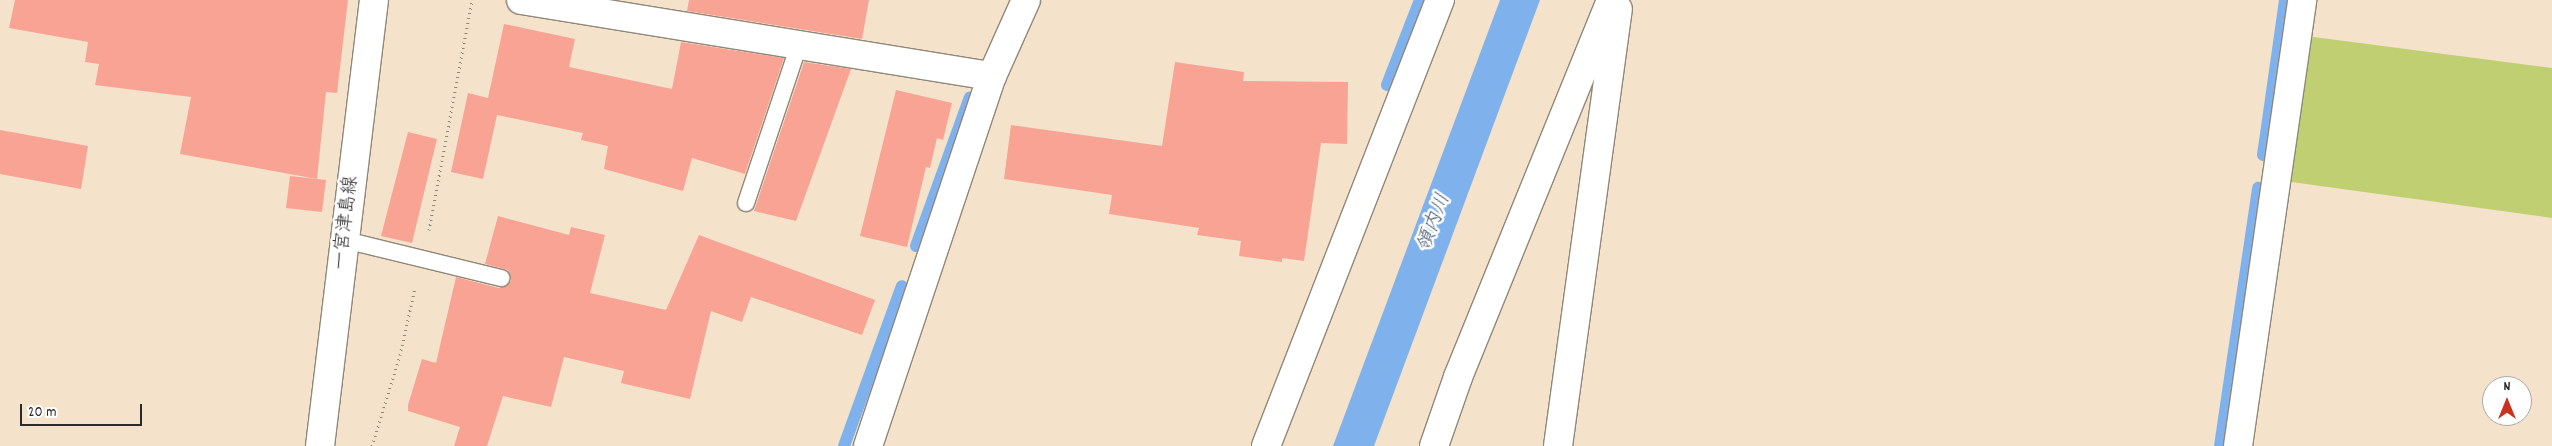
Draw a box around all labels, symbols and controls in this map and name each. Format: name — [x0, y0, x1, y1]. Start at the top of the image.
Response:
street label: 一宮津島線 — [330, 174, 364, 272]
water label: 領内川 — [1413, 191, 1457, 255]
north arrow — [2482, 376, 2532, 426]
text: N — [2504, 377, 2510, 397]
scale bar — [22, 394, 145, 426]
text: 20 m — [28, 402, 56, 424]

